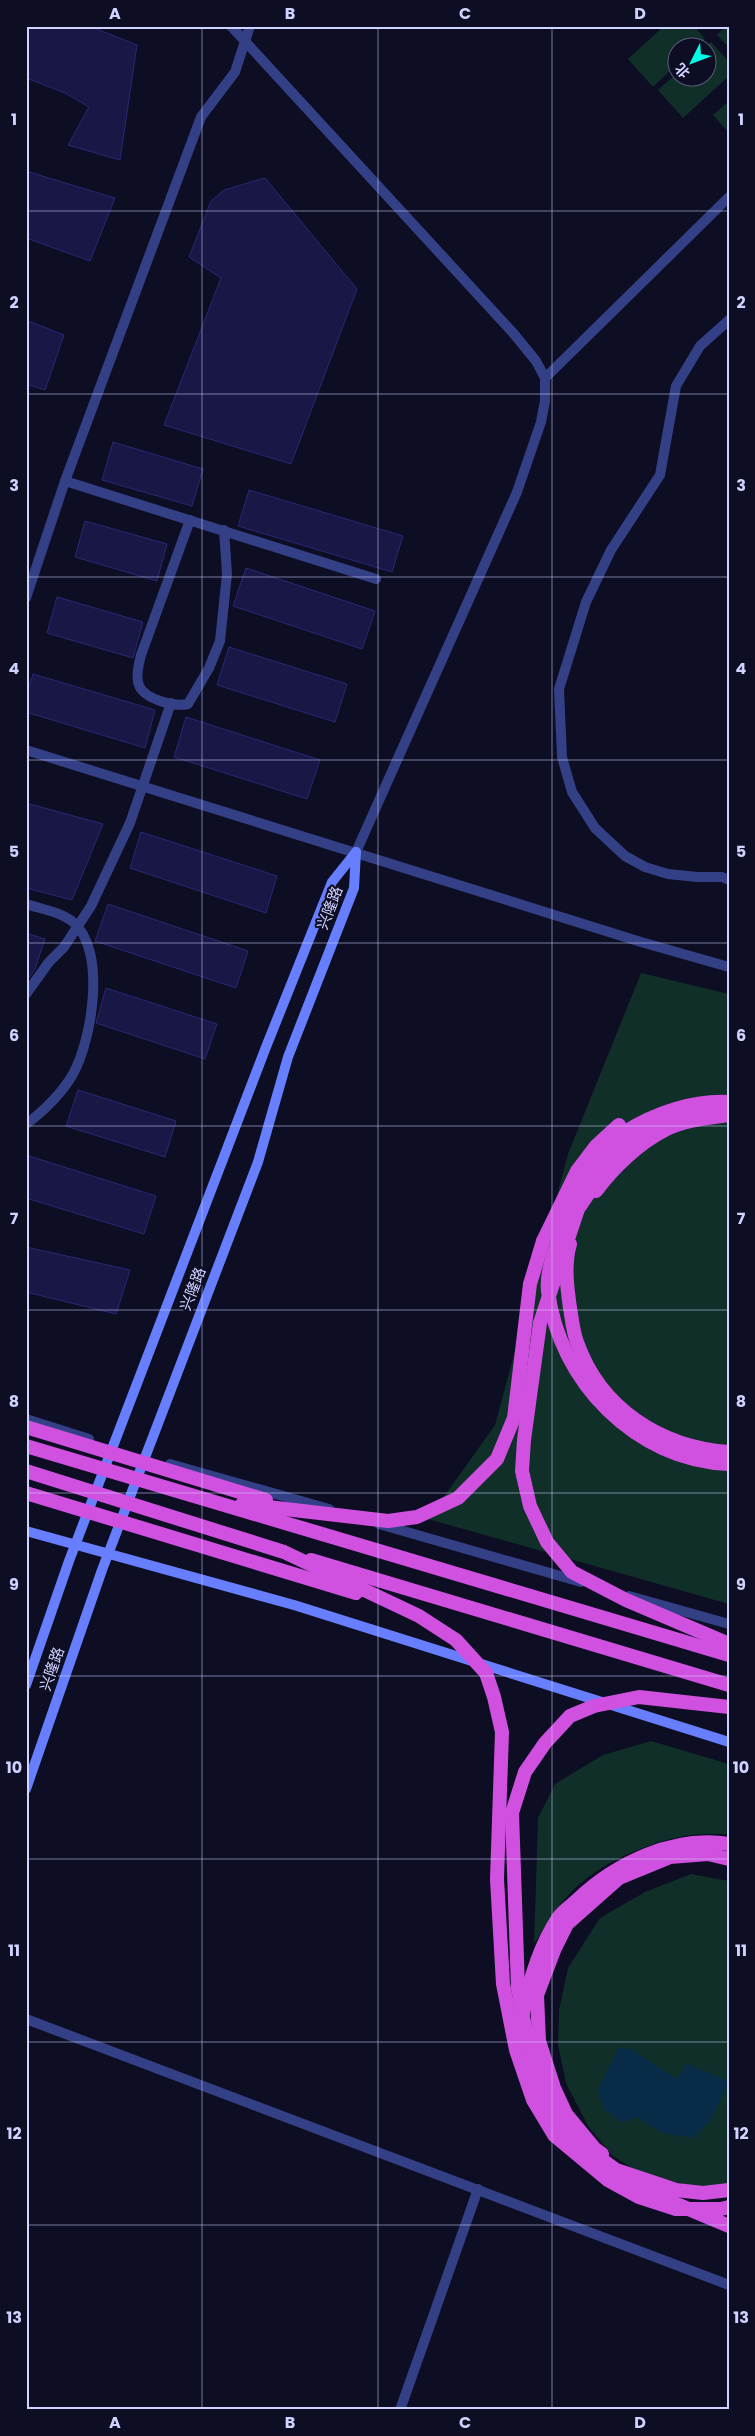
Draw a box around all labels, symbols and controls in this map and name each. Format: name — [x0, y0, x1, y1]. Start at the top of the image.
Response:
text: A — [109, 2, 121, 25]
text: B — [285, 2, 295, 25]
text: C — [459, 2, 471, 25]
text: D — [634, 2, 646, 25]
north arrow — [668, 38, 718, 88]
text: 北 — [670, 59, 694, 83]
text: 1 — [11, 108, 17, 131]
text: 1 — [738, 108, 744, 131]
text: 2 — [9, 291, 19, 314]
text: 2 — [736, 291, 746, 314]
text: 3 — [9, 474, 19, 497]
text: 3 — [736, 474, 746, 497]
text: 4 — [9, 657, 20, 680]
text: 4 — [736, 657, 747, 680]
text: 5 — [9, 840, 19, 863]
text: 5 — [736, 840, 746, 863]
street label: 兴隆路 — [312, 883, 347, 933]
text: 6 — [9, 1024, 19, 1047]
text: 6 — [736, 1024, 746, 1047]
text: 7 — [10, 1207, 19, 1230]
text: 7 — [737, 1207, 746, 1230]
street label: 兴隆路 — [175, 1264, 210, 1314]
text: 8 — [9, 1390, 19, 1413]
text: 8 — [736, 1390, 746, 1413]
text: 9 — [9, 1573, 19, 1596]
text: 9 — [736, 1573, 746, 1596]
street label: 兴隆路 — [34, 1644, 69, 1694]
text: 10 — [6, 1756, 22, 1779]
text: 10 — [733, 1756, 749, 1779]
text: 11 — [8, 1939, 20, 1962]
text: 11 — [735, 1939, 747, 1962]
text: 12 — [6, 2122, 22, 2145]
text: 12 — [733, 2122, 749, 2145]
text: 13 — [6, 2306, 22, 2329]
text: 13 — [733, 2306, 749, 2329]
text: A — [109, 2411, 121, 2434]
text: B — [285, 2411, 295, 2434]
text: C — [459, 2411, 471, 2434]
text: D — [634, 2411, 646, 2434]

